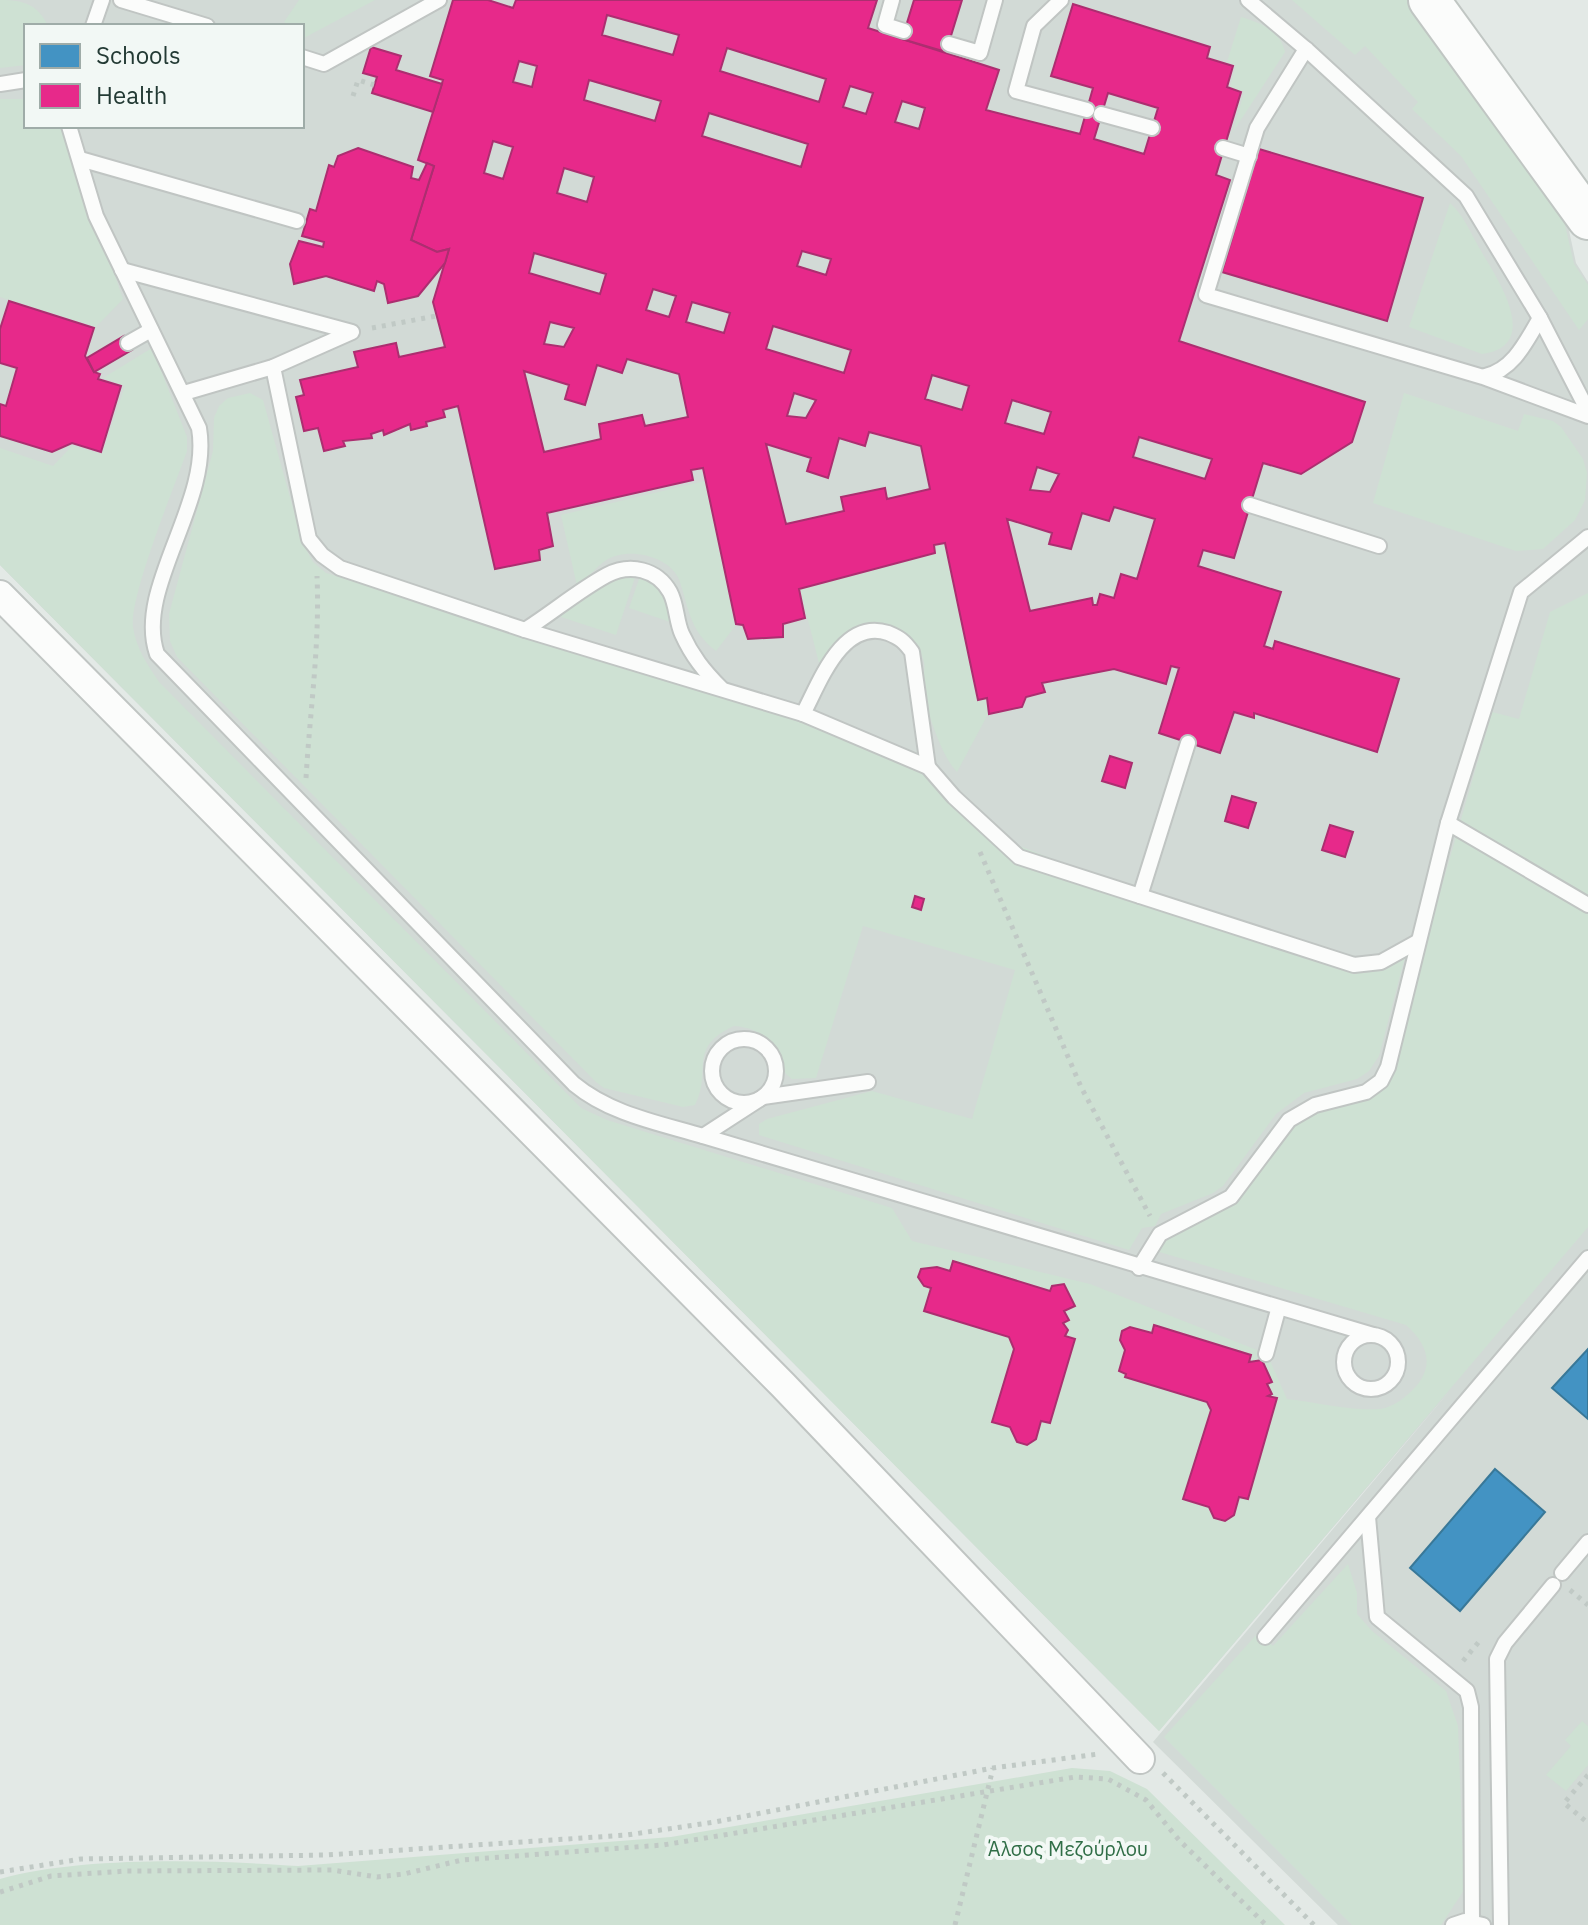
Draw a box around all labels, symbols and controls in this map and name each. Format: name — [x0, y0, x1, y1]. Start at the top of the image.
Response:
legend — [24, 24, 304, 128]
text: Schools — [96, 39, 181, 71]
text: Health — [96, 79, 167, 111]
park label: Άλσος Μεζούρλου — [988, 1835, 1148, 1862]

